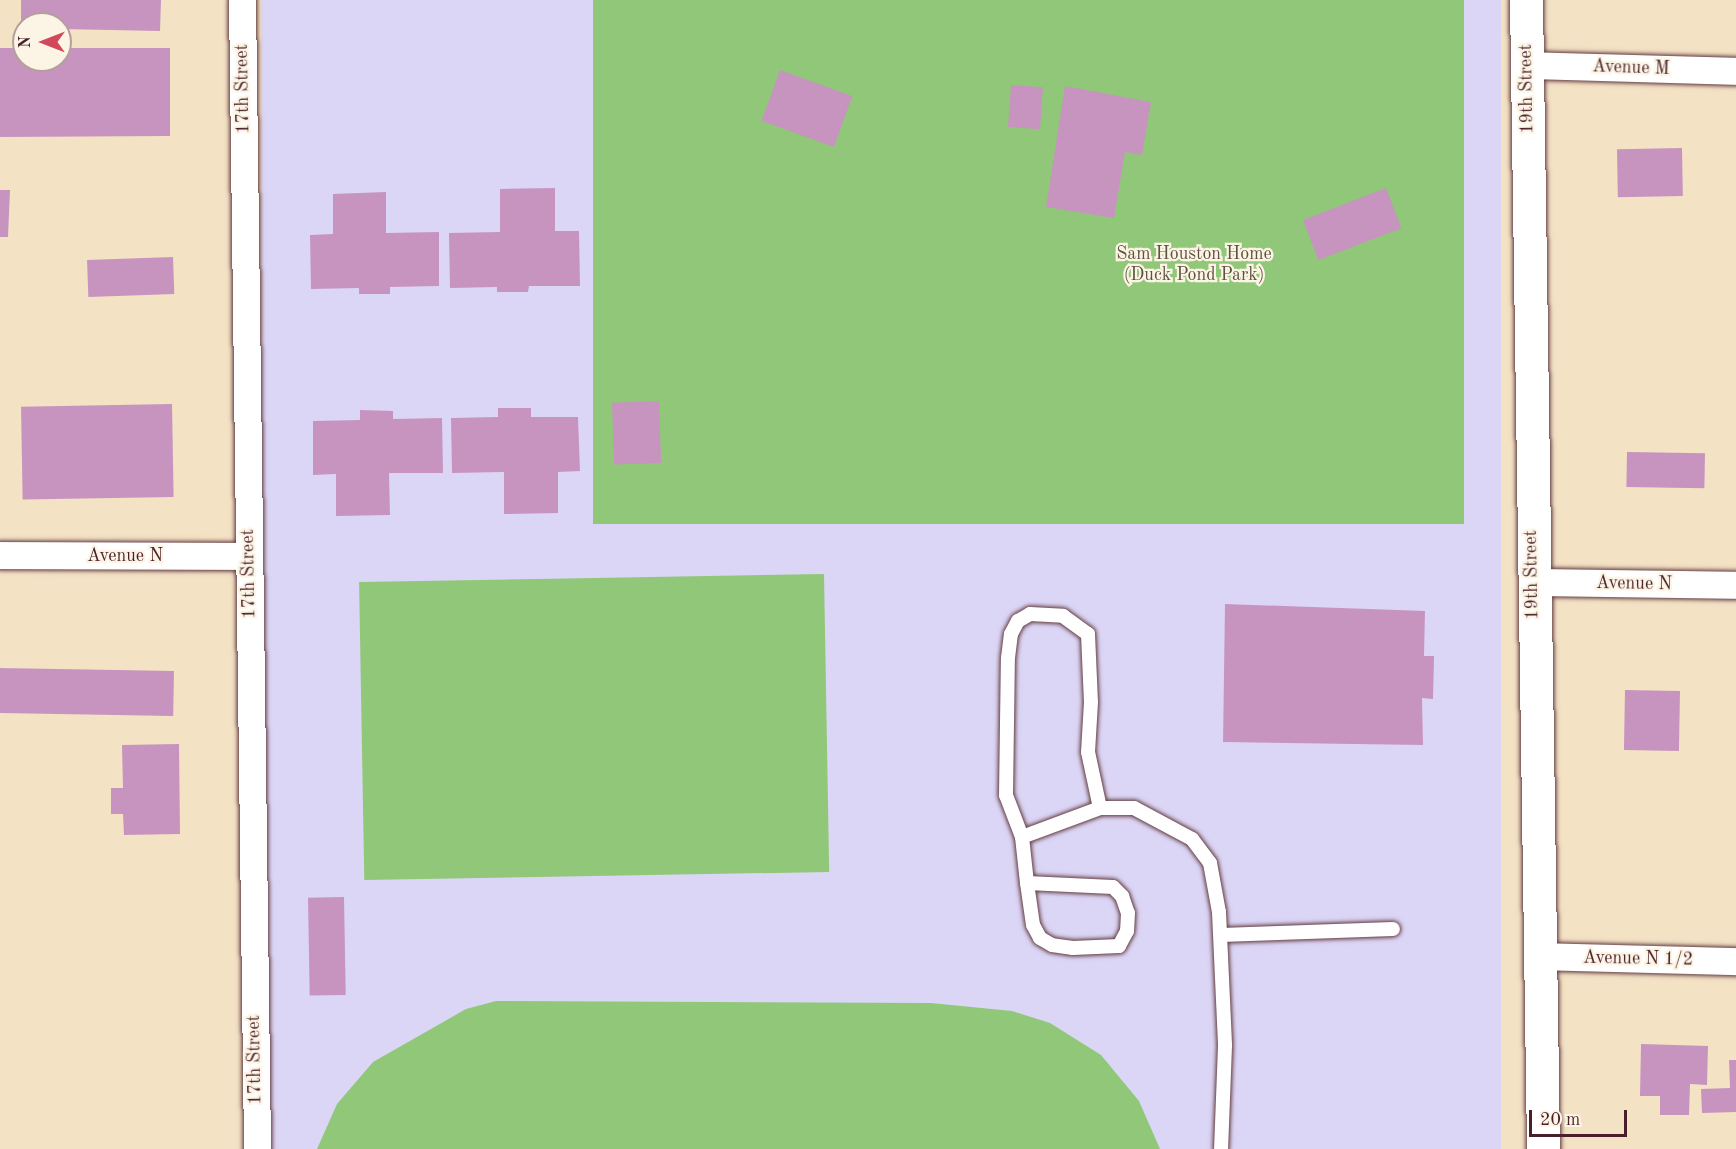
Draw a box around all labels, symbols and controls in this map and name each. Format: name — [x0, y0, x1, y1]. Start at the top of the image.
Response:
north arrow — [12, 12, 72, 72]
text: N — [18, 36, 34, 48]
street label: 17th Street — [231, 44, 255, 134]
street label: 19th Street — [1515, 44, 1539, 134]
street label: Avenue M — [1592, 56, 1670, 80]
park label: Sam Houston Home (Duck Pond Park) — [1116, 244, 1272, 286]
street label: 17th Street — [237, 529, 261, 619]
street label: 19th Street — [1520, 530, 1544, 620]
street label: Avenue N — [87, 545, 163, 567]
street label: Avenue N — [1596, 573, 1672, 595]
street label: Avenue N 1/2 — [1583, 947, 1693, 971]
street label: 17th Street — [243, 1015, 267, 1105]
scale bar — [1532, 1098, 1630, 1136]
text: 20 m — [1540, 1111, 1580, 1129]

